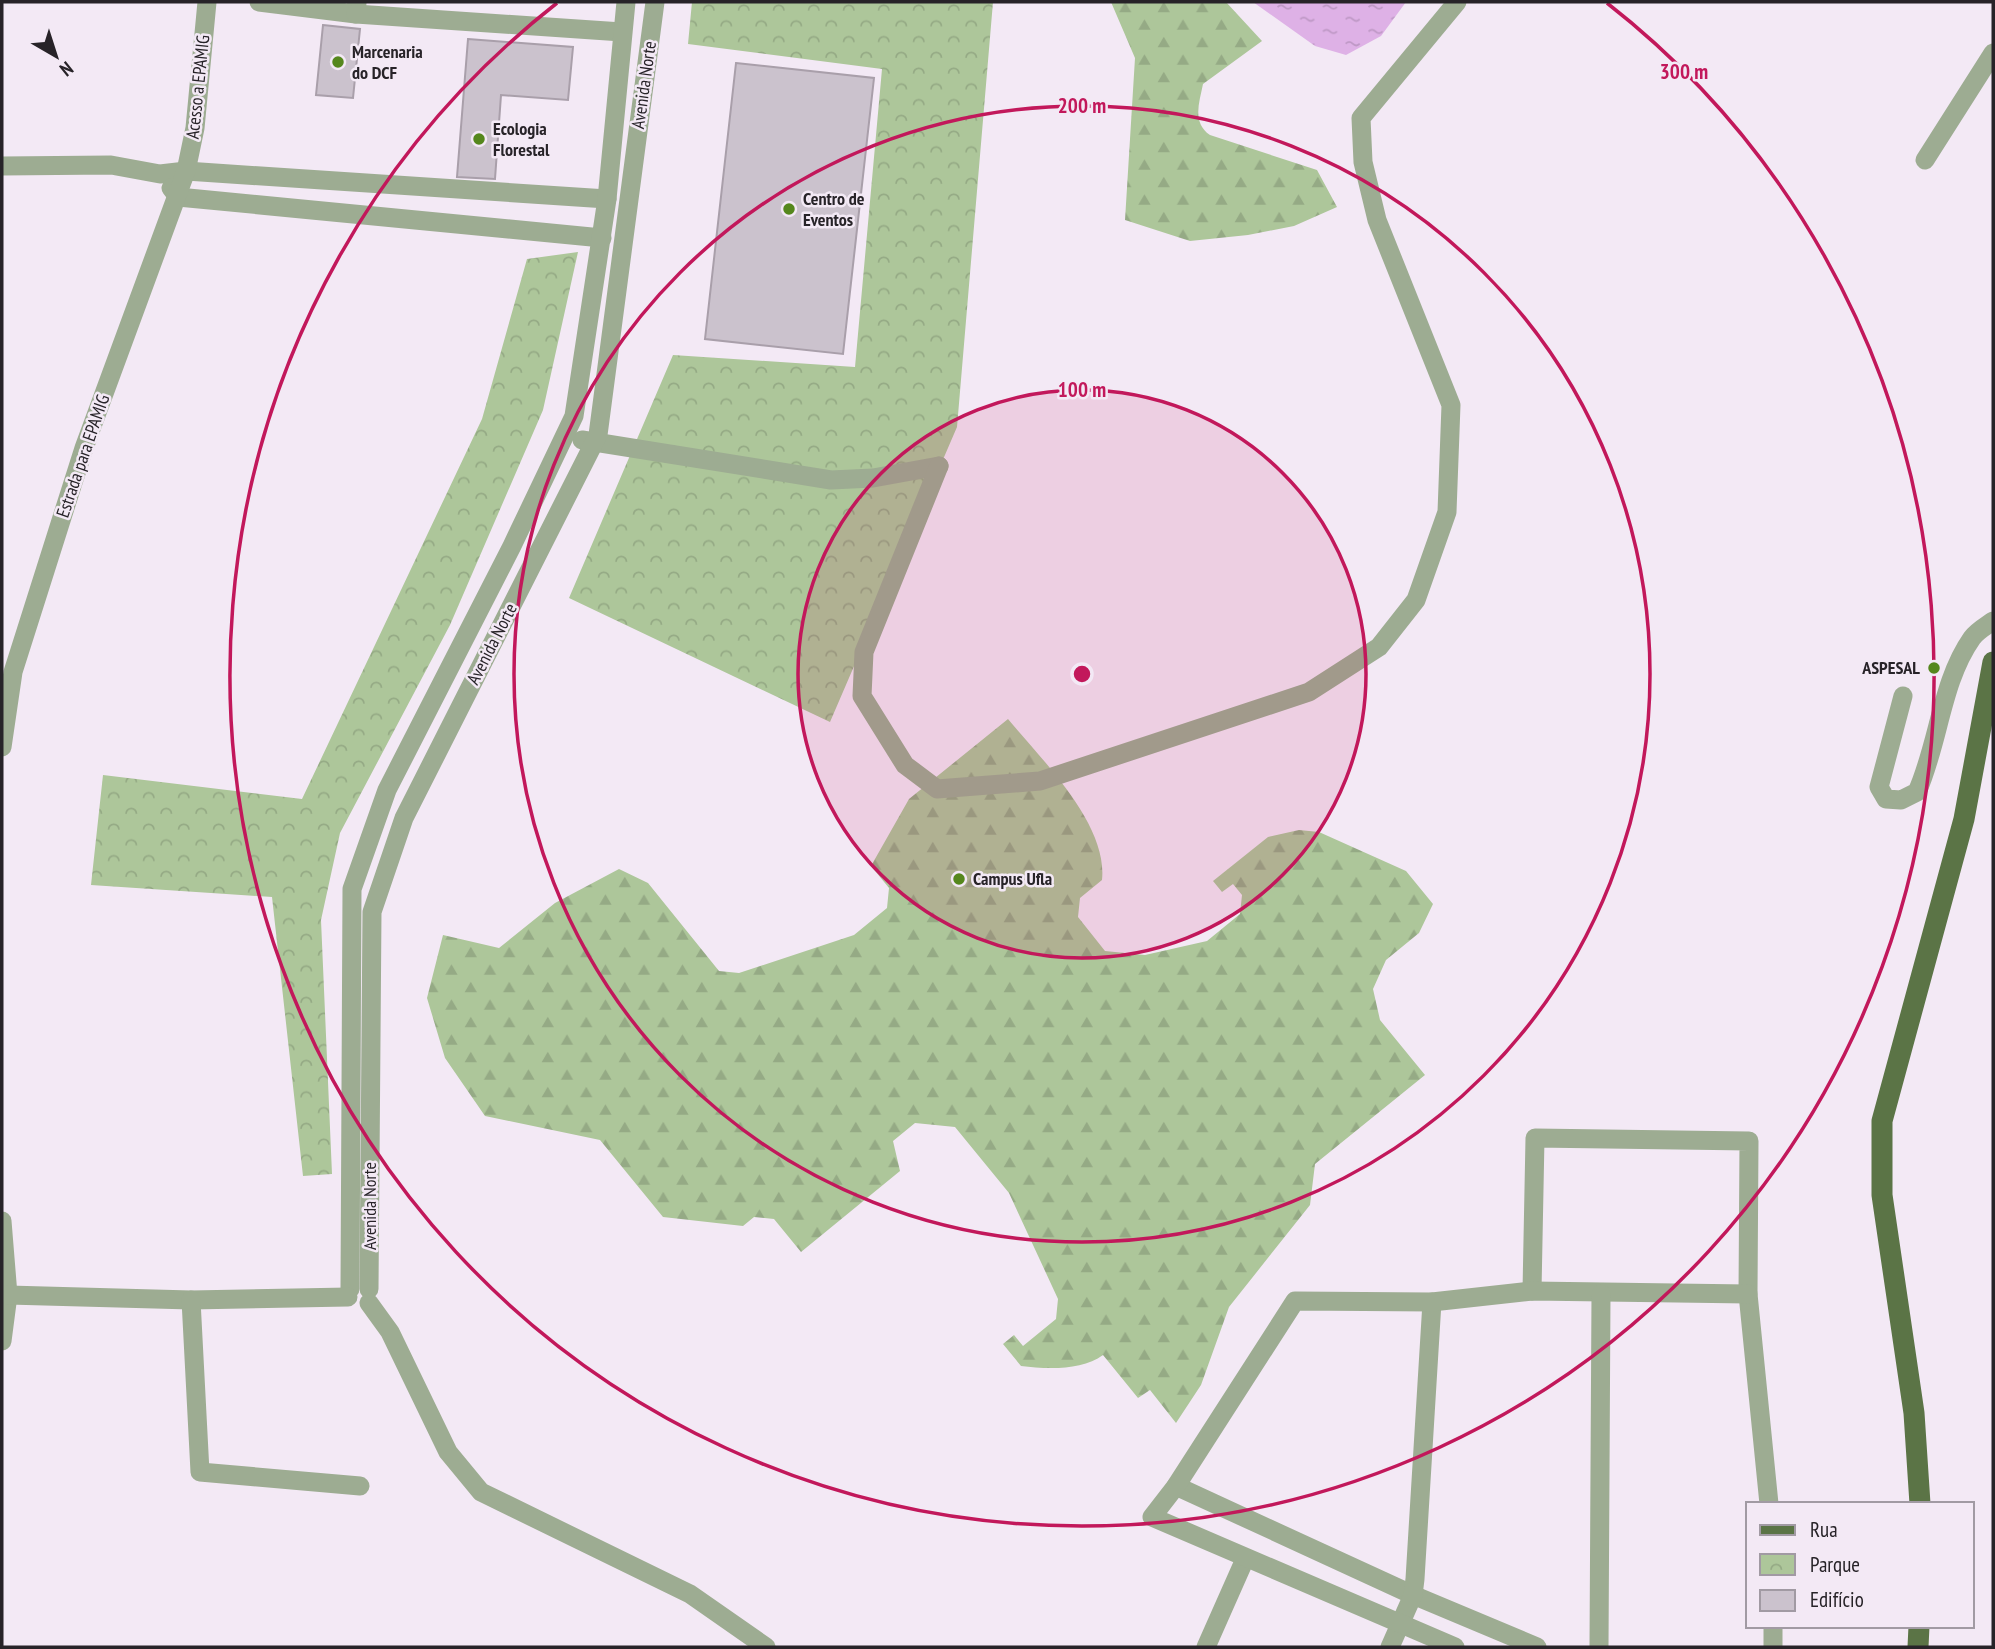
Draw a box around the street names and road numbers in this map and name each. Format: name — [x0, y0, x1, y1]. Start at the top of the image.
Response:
street label: Acesso a EPAMIG — [181, 34, 214, 140]
street label: Avenida Norte — [626, 40, 661, 130]
street label: Estrada para EPAMIG — [51, 391, 114, 520]
street label: Avenida Norte — [461, 599, 522, 688]
street label: Avenida Norte — [358, 1162, 381, 1250]

